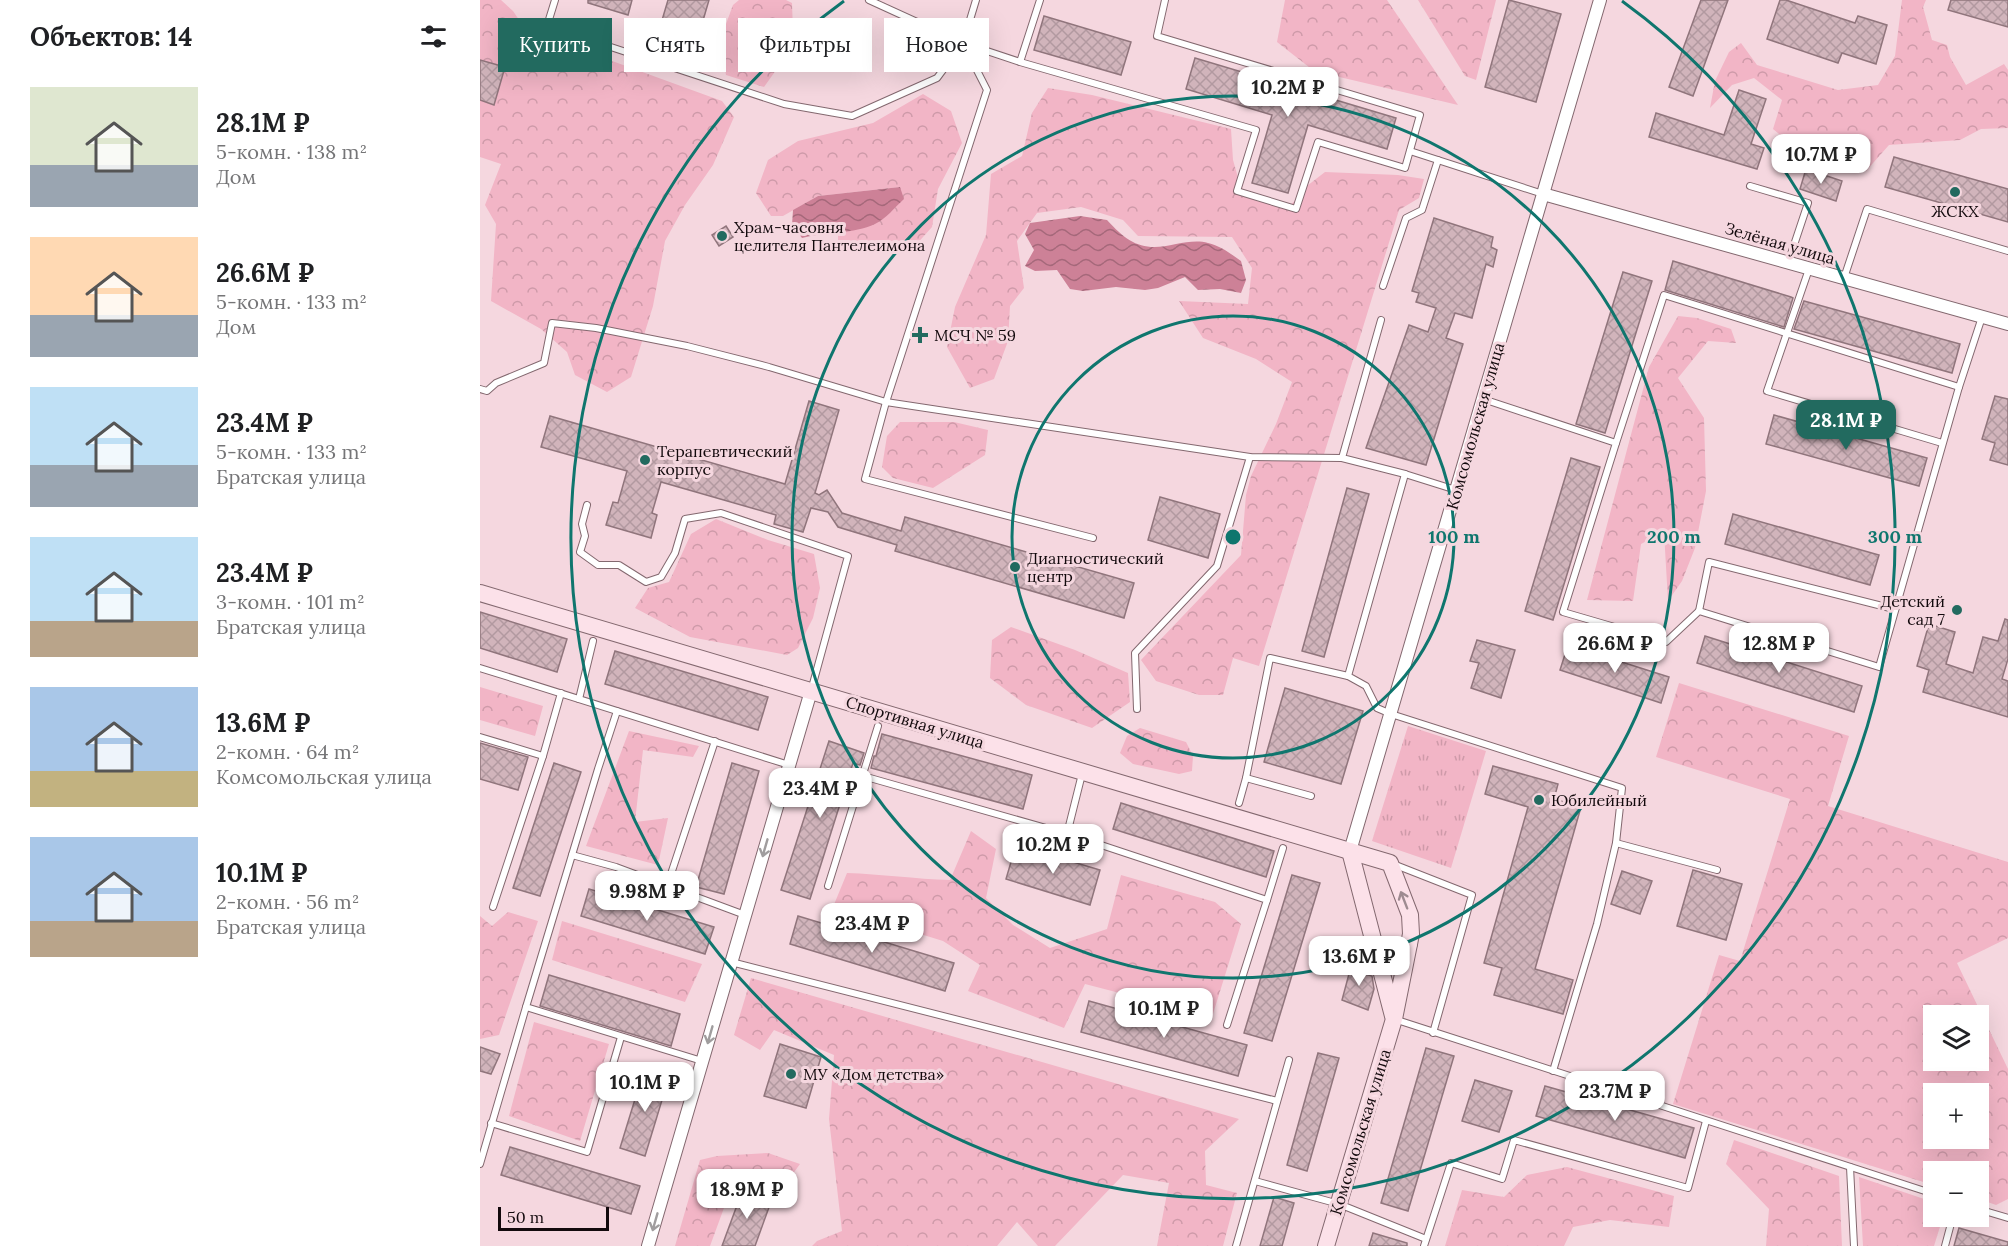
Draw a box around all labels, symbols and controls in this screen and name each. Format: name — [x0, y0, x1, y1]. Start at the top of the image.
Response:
chip: Купить — [498, 18, 612, 72]
chip: Снять — [624, 18, 726, 72]
chip: Фильтры — [738, 18, 872, 72]
chip: Новое — [884, 18, 989, 72]
text: Объектов: 14 — [30, 20, 192, 53]
icon: filters — [417, 20, 450, 53]
pin: 10.2M ₽ — [1233, 67, 1343, 118]
text: 10.2M ₽ — [1252, 74, 1324, 99]
text: 28.1M ₽ — [216, 106, 310, 139]
icon: home — [78, 111, 150, 183]
pin: 10.7M ₽ — [1766, 134, 1876, 185]
text: 5-комн. · 138 m² — [216, 139, 367, 164]
text: 10.7M ₽ — [1785, 141, 1857, 166]
text: Дом — [216, 164, 256, 189]
marker: ЖСКХ — [1948, 185, 1962, 199]
place label: ЖСКХ — [1931, 201, 1979, 221]
place label: Храм-часовня целителя Пантелеимона — [734, 217, 925, 255]
street label: Зелёная улица — [1723, 218, 1837, 268]
marker: Храм-часовня целителя Пантелеимона — [715, 229, 729, 243]
text: 26.6M ₽ — [216, 256, 314, 289]
icon: home — [78, 261, 150, 333]
text: 5-комн. · 133 m² — [216, 289, 367, 314]
text: Дом — [216, 314, 256, 339]
place label: МСЧ № 59 — [934, 325, 1016, 345]
marker: МСЧ № 59 — [911, 326, 929, 344]
street label: Комсомольская улица — [1442, 340, 1508, 512]
pin: 28.1M ₽ — [1791, 400, 1901, 451]
text: 23.4M ₽ — [216, 406, 313, 439]
text: 28.1M ₽ — [1810, 407, 1882, 432]
icon: home — [78, 411, 150, 483]
text: 5-комн. · 133 m² — [216, 439, 367, 464]
place label: Терапевтический корпус — [657, 441, 792, 479]
marker: Терапевтический корпус — [638, 453, 652, 467]
text: Братская улица — [216, 464, 366, 489]
text: 100 m — [1428, 525, 1480, 548]
text: 200 m — [1647, 525, 1701, 548]
text: 300 m — [1868, 525, 1923, 548]
centre of rings — [1223, 527, 1243, 547]
place label: Диагностический центр — [1027, 548, 1164, 586]
text: 23.4M ₽ — [216, 556, 313, 589]
marker: Диагностический центр — [1008, 560, 1022, 574]
icon: home — [78, 561, 150, 633]
text: 3-комн. · 101 m² — [216, 589, 365, 614]
place label: Детский сад 7 — [1880, 591, 1946, 629]
marker: Детский сад 7 — [1950, 603, 1964, 617]
text: Братская улица — [216, 614, 366, 639]
pin: 26.6M ₽ — [1560, 623, 1670, 674]
pin: 12.8M ₽ — [1724, 623, 1834, 674]
text: 26.6M ₽ — [1577, 630, 1653, 655]
text: 12.8M ₽ — [1743, 630, 1815, 655]
street label: Спортивная улица — [844, 691, 986, 753]
text: 13.6M ₽ — [216, 706, 310, 739]
icon: home — [78, 711, 150, 783]
text: 2-комн. · 64 m² — [216, 739, 359, 764]
text: Комсомольская улица — [216, 764, 432, 789]
pin: 23.4M ₽ — [765, 768, 875, 819]
text: 23.4M ₽ — [783, 775, 857, 800]
place label: Юбилейный — [1551, 790, 1647, 810]
marker: Юбилейный — [1532, 793, 1546, 807]
pin: 10.2M ₽ — [998, 824, 1108, 875]
text: 10.2M ₽ — [1017, 831, 1089, 856]
one-way arrow — [759, 838, 770, 857]
text: 10.1M ₽ — [216, 856, 307, 889]
icon: home — [78, 861, 150, 933]
pin: 9.98M ₽ — [592, 871, 702, 922]
text: 9.98M ₽ — [609, 878, 685, 903]
text: 2-комн. · 56 m² — [216, 889, 359, 914]
one-way arrow — [1398, 891, 1409, 910]
pin: 23.4M ₽ — [817, 903, 927, 954]
text: 23.4M ₽ — [835, 910, 909, 935]
text: Братская улица — [216, 914, 366, 939]
pin: 13.6M ₽ — [1304, 936, 1414, 987]
text: 13.6M ₽ — [1323, 943, 1395, 968]
pin: 10.1M ₽ — [1109, 988, 1219, 1039]
text: 10.1M ₽ — [1129, 995, 1199, 1020]
map controls — [1923, 1005, 1989, 1227]
button: layers — [1923, 1005, 1989, 1071]
one-way arrow — [704, 1025, 715, 1044]
street label: Комсомольская улица — [1325, 1046, 1395, 1218]
pin: 10.1M ₽ — [590, 1062, 700, 1113]
place label: МУ «Дом детства» — [803, 1064, 944, 1084]
marker: МУ «Дом детства» — [784, 1067, 798, 1081]
text: 10.1M ₽ — [610, 1069, 680, 1094]
pin: 23.7M ₽ — [1560, 1071, 1670, 1122]
text: 23.7M ₽ — [1579, 1078, 1651, 1103]
button: + — [1923, 1083, 1989, 1149]
button: − — [1923, 1161, 1989, 1227]
pin: 18.9M ₽ — [692, 1169, 802, 1220]
text: 18.9M ₽ — [711, 1176, 783, 1201]
scale bar — [498, 1204, 609, 1232]
text: 50 m — [507, 1207, 544, 1227]
one-way arrow — [649, 1212, 660, 1231]

